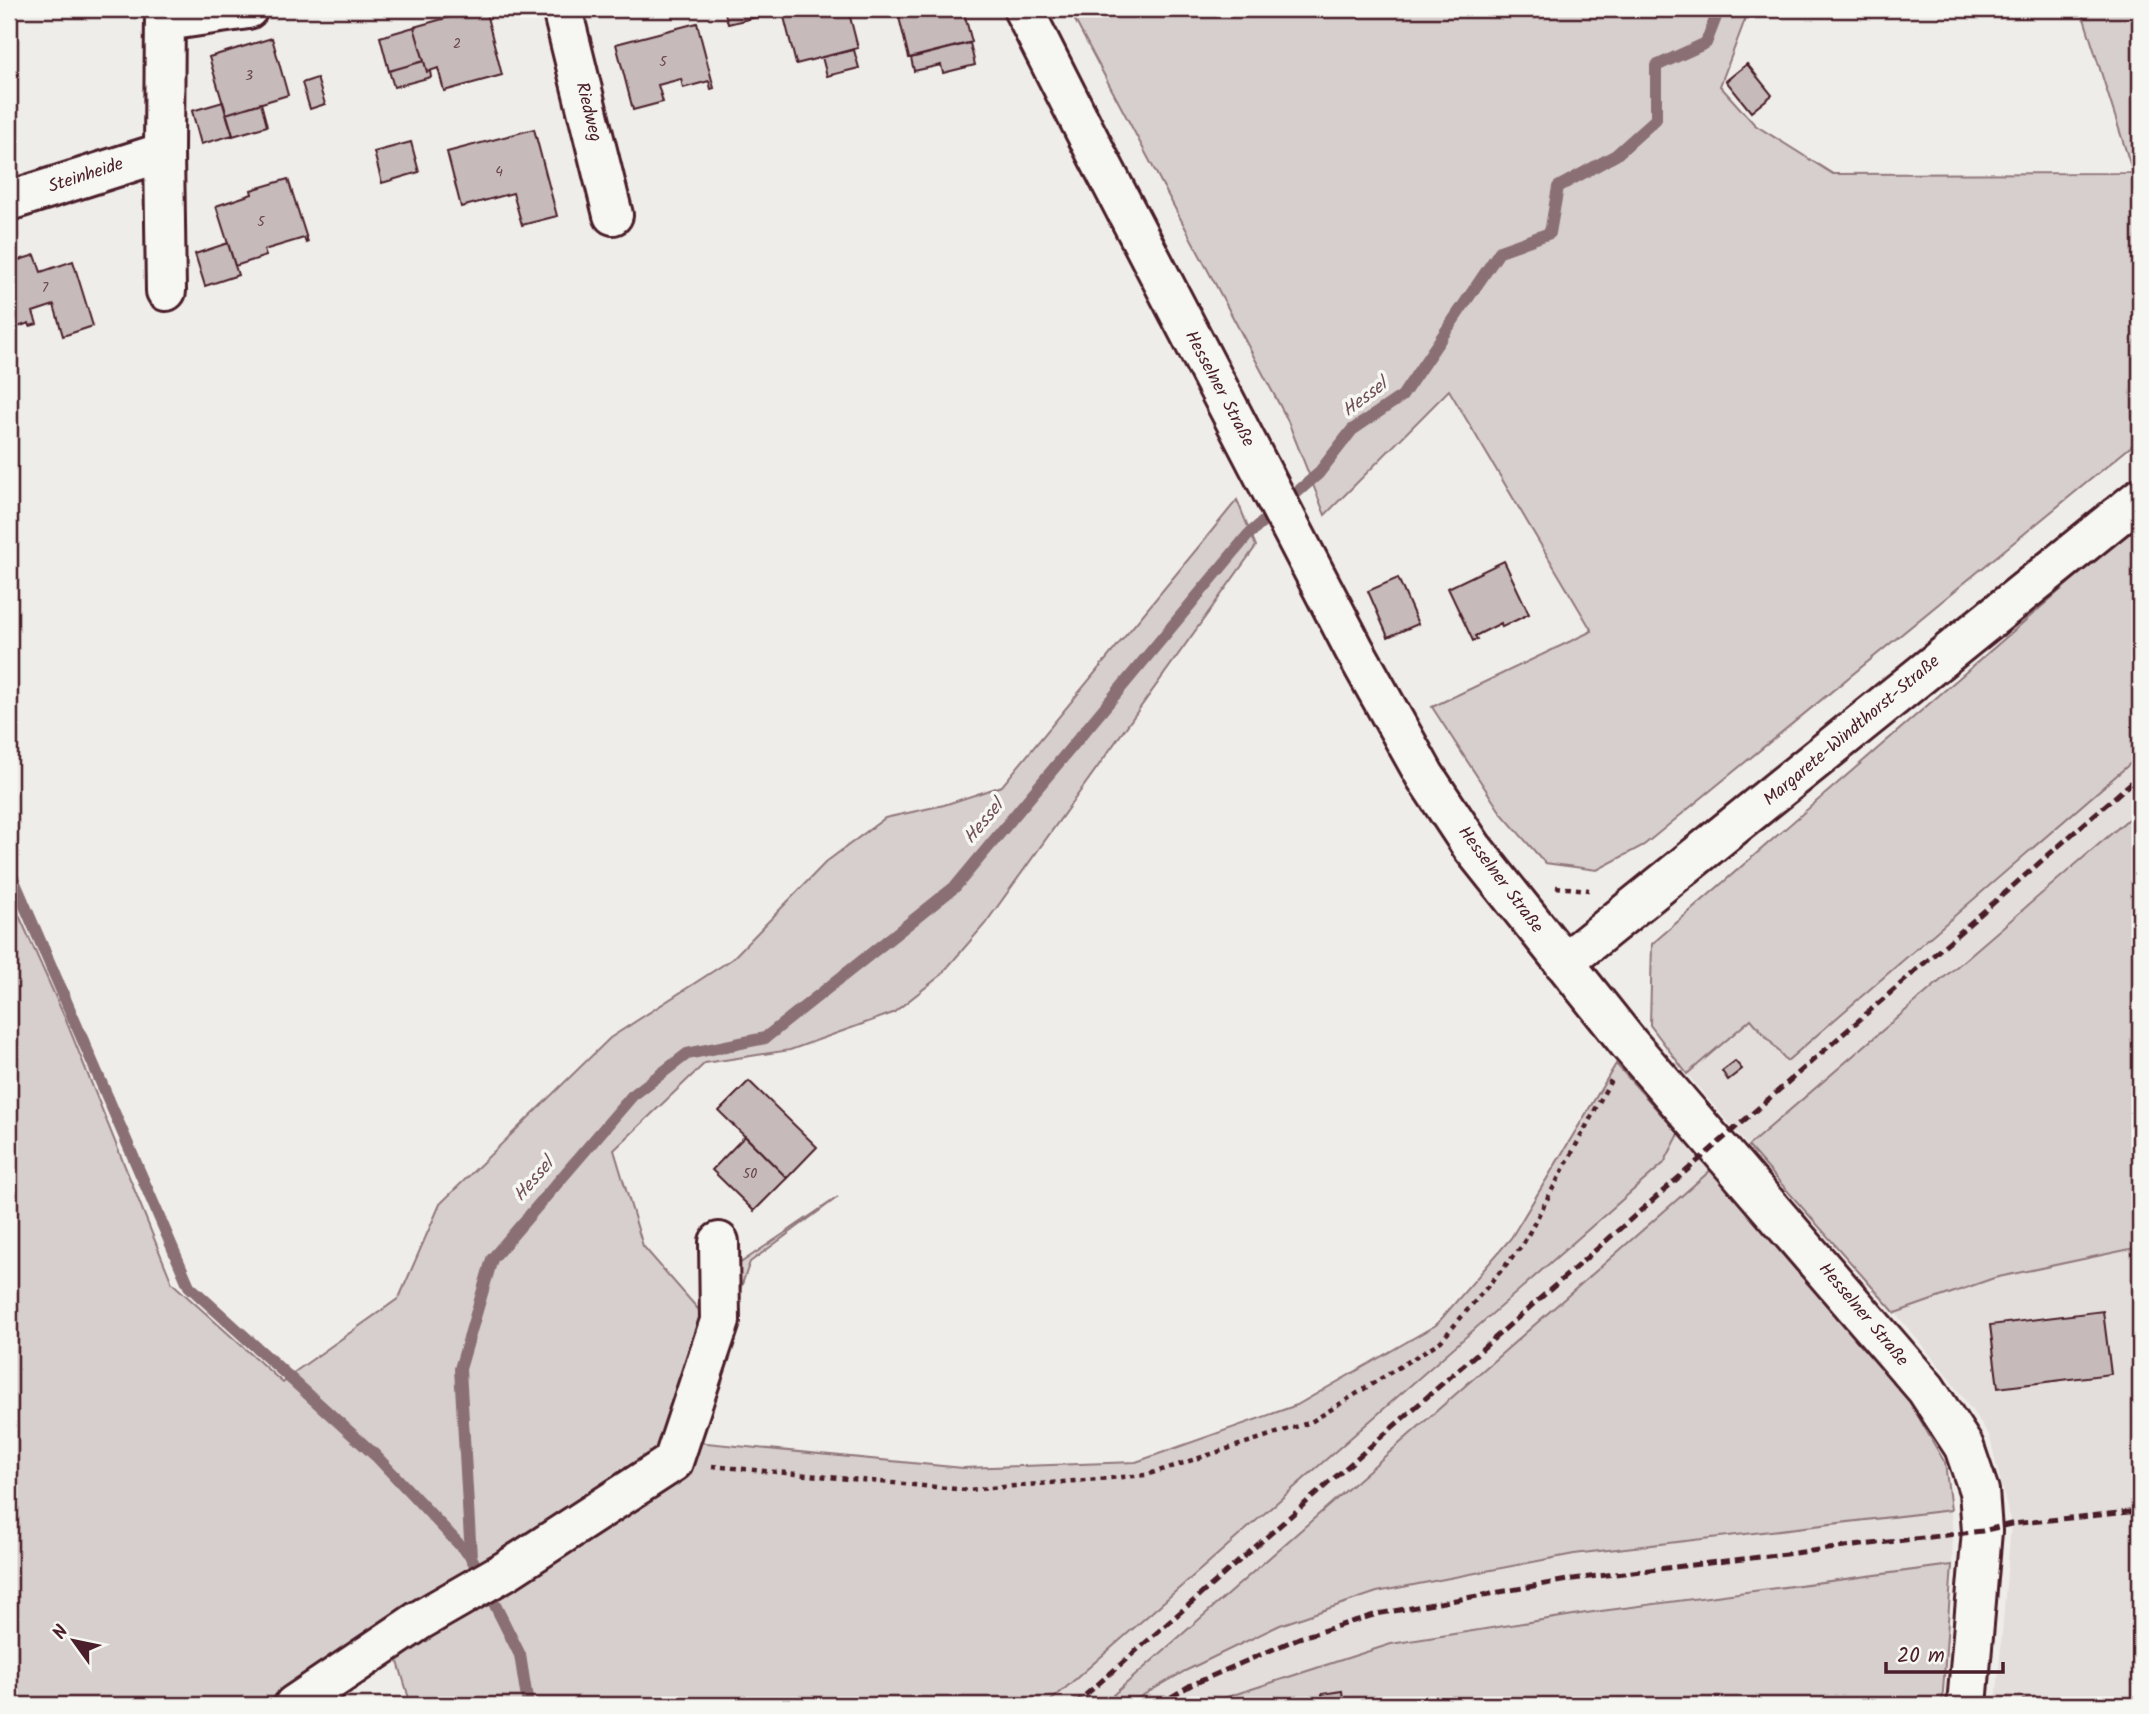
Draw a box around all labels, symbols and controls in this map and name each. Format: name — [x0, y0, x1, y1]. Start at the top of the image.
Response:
house number: 2 — [453, 33, 461, 55]
house number: 5 — [659, 51, 668, 73]
house number: 3 — [245, 65, 253, 87]
street label: Riedweg — [567, 79, 609, 145]
street label: Steinheide — [45, 150, 127, 202]
house number: 4 — [495, 161, 503, 183]
house number: 5 — [257, 211, 266, 233]
house number: 7 — [42, 277, 49, 299]
street label: Hesselner Straße — [1176, 325, 1262, 453]
water label: Hessel — [1336, 369, 1397, 425]
street label: Margarete-Windthorst-Straße — [1757, 648, 1947, 814]
water label: Hessel — [956, 790, 1014, 851]
street label: Hesselner Straße — [1450, 820, 1550, 940]
water label: Hessel — [506, 1149, 564, 1209]
house number: 50 — [743, 1163, 757, 1185]
street label: Hesselner Straße — [1811, 1256, 1915, 1374]
north arrow — [38, 1606, 108, 1676]
text: N — [46, 1620, 77, 1646]
scale bar — [1886, 1630, 2004, 1674]
text: 20 m — [1897, 1640, 1945, 1673]

